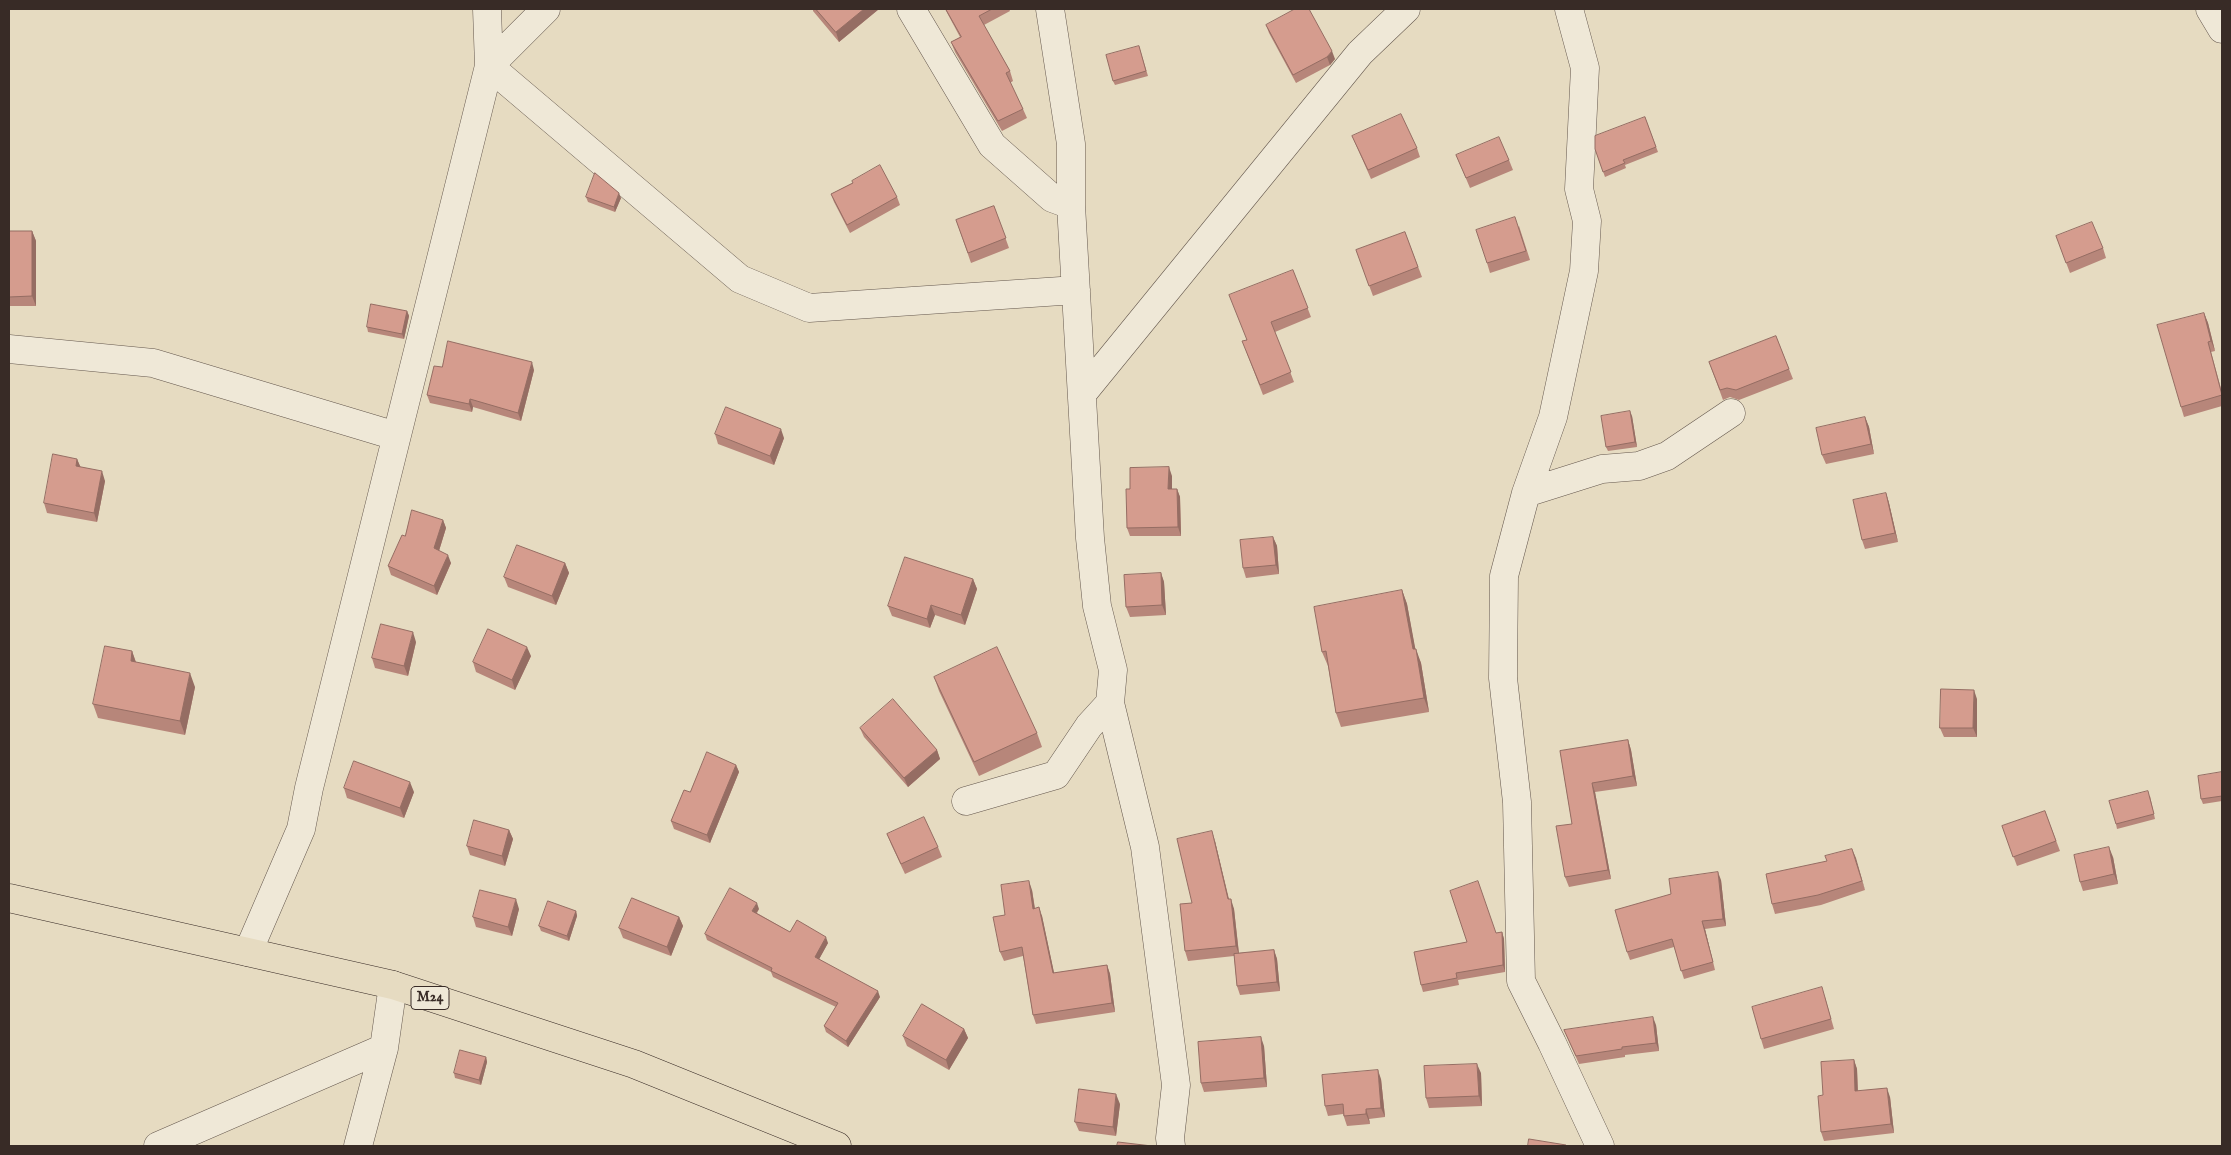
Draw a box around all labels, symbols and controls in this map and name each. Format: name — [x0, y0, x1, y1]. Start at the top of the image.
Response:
road number: M24 — [411, 986, 449, 1010]

